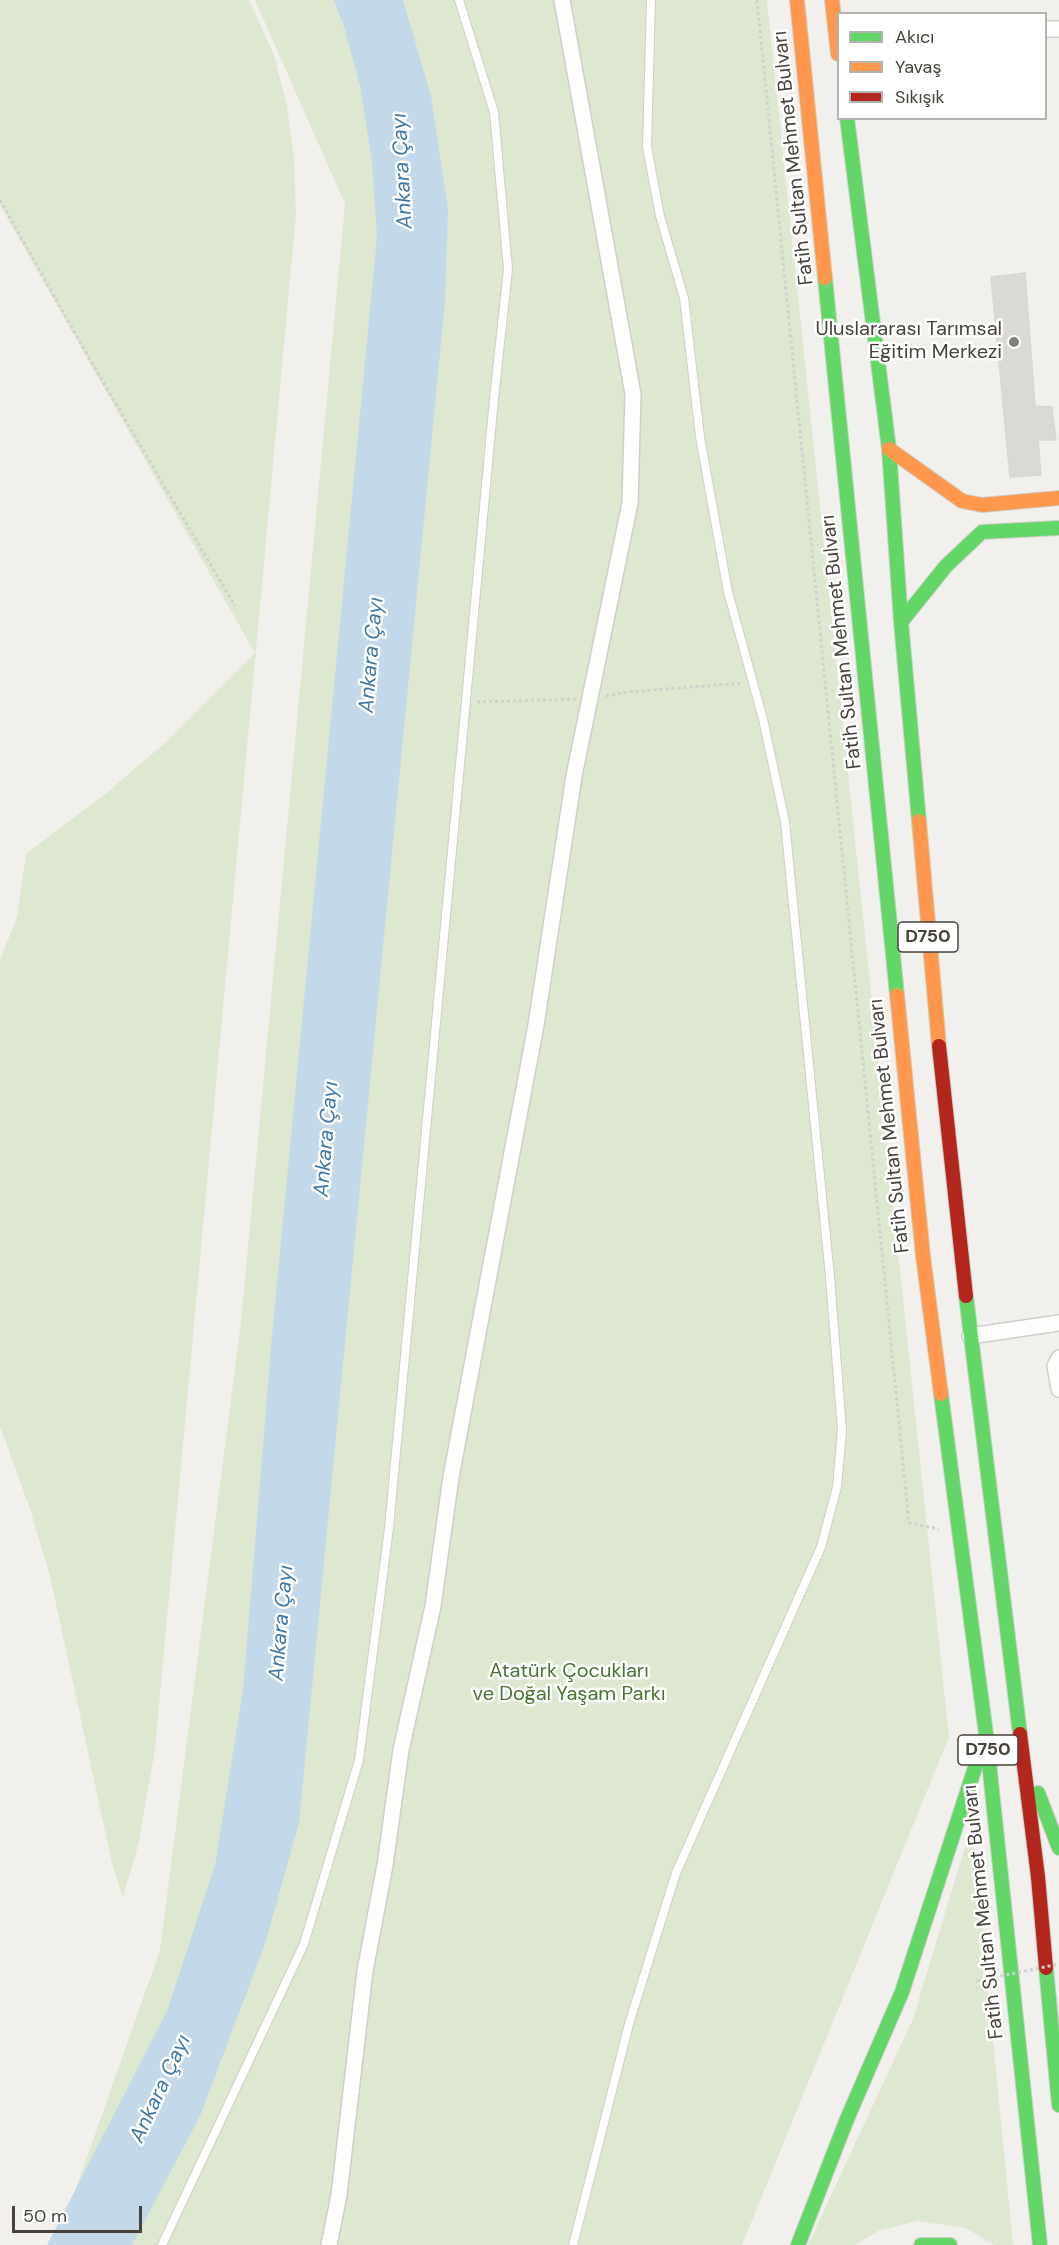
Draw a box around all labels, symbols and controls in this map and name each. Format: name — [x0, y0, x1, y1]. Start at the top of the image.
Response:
legend — [837, 12, 1047, 120]
text: Akıcı — [895, 25, 934, 49]
street label: Fatih Sultan Mehmet Bulvarı — [769, 30, 819, 286]
text: Yavaş — [895, 55, 941, 79]
text: Sıkışık — [895, 85, 945, 109]
water label: Ankara Çayı — [387, 113, 419, 229]
place label: Uluslararası Tarımsal Eğitim Merkezi — [816, 318, 1002, 365]
marker: Uluslararası Tarımsal Eğitim Merkezi — [1007, 335, 1021, 349]
street label: Fatih Sultan Mehmet Bulvarı — [817, 514, 867, 770]
water label: Ankara Çayı — [354, 596, 390, 714]
road number: D750 — [898, 922, 958, 952]
street label: Fatih Sultan Mehmet Bulvarı — [865, 998, 915, 1254]
water label: Ankara Çayı — [309, 1080, 345, 1198]
water label: Ankara Çayı — [264, 1564, 300, 1682]
park label: Atatürk Çocukları ve Doğal Yaşam Parkı — [473, 1660, 665, 1707]
road number: D750 — [958, 1735, 1018, 1765]
street label: Fatih Sultan Mehmet Bulvarı — [959, 1784, 1009, 2040]
water label: Ankara Çayı — [125, 2031, 197, 2147]
scale bar — [15, 2194, 146, 2232]
text: 50 m — [23, 2204, 67, 2228]

